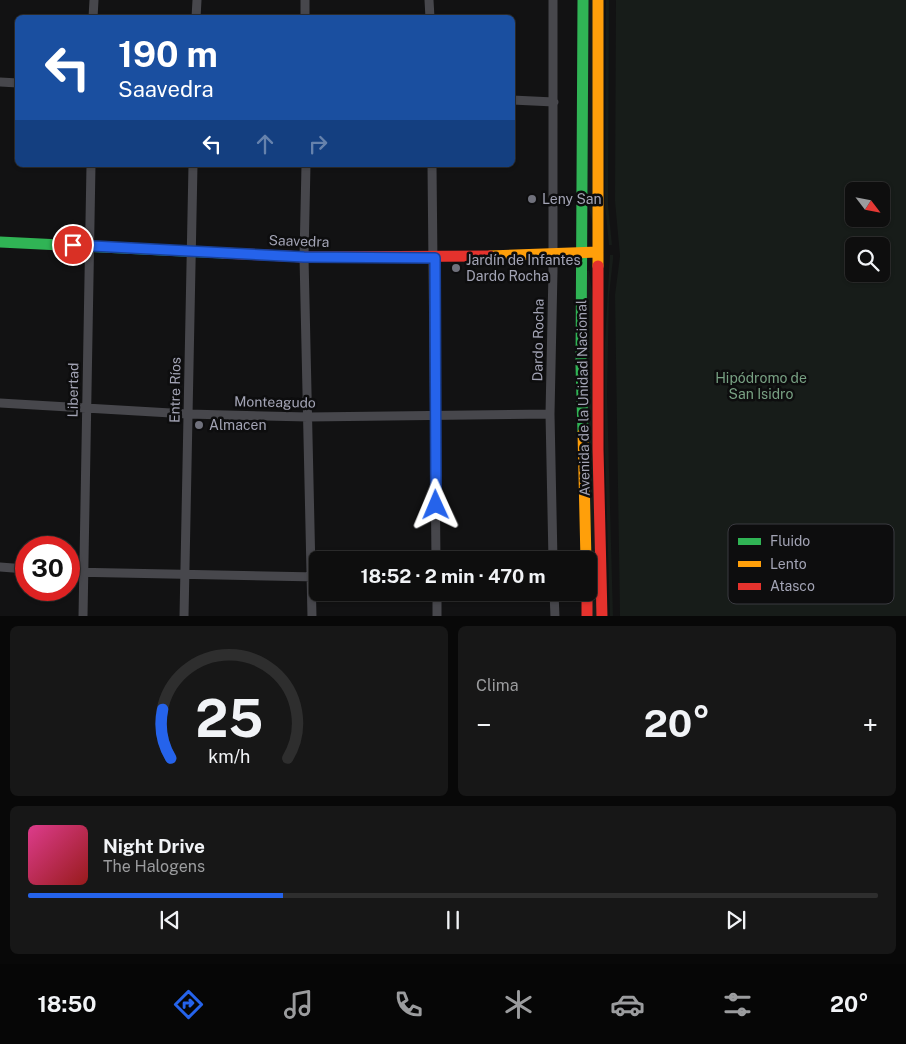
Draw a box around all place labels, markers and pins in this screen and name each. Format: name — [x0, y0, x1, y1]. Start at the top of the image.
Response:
place label: Leny San — [542, 191, 602, 207]
marker: Leny San — [526, 193, 538, 205]
pin — [52, 224, 94, 266]
place label: Jardín de Infantes Dardo Rocha — [466, 252, 581, 284]
marker: Jardín de Infantes Dardo Rocha — [450, 262, 462, 274]
place label: Almacen — [209, 417, 267, 433]
marker: Almacen — [193, 419, 205, 431]

